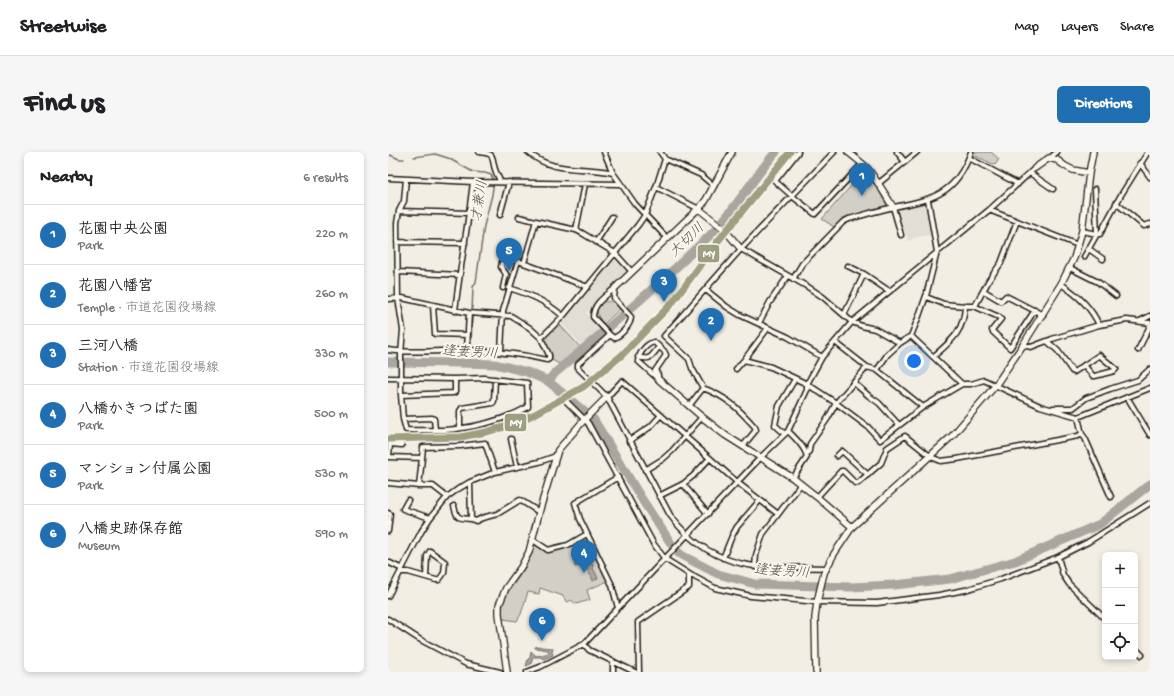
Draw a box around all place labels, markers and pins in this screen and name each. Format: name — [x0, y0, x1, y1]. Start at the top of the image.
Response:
pin: 1 — [849, 163, 875, 196]
pin: 5 — [496, 238, 522, 271]
pin: 3 — [651, 269, 677, 302]
pin: 2 — [698, 308, 724, 341]
pin: 4 — [571, 540, 597, 573]
pin: 6 — [529, 608, 555, 641]

